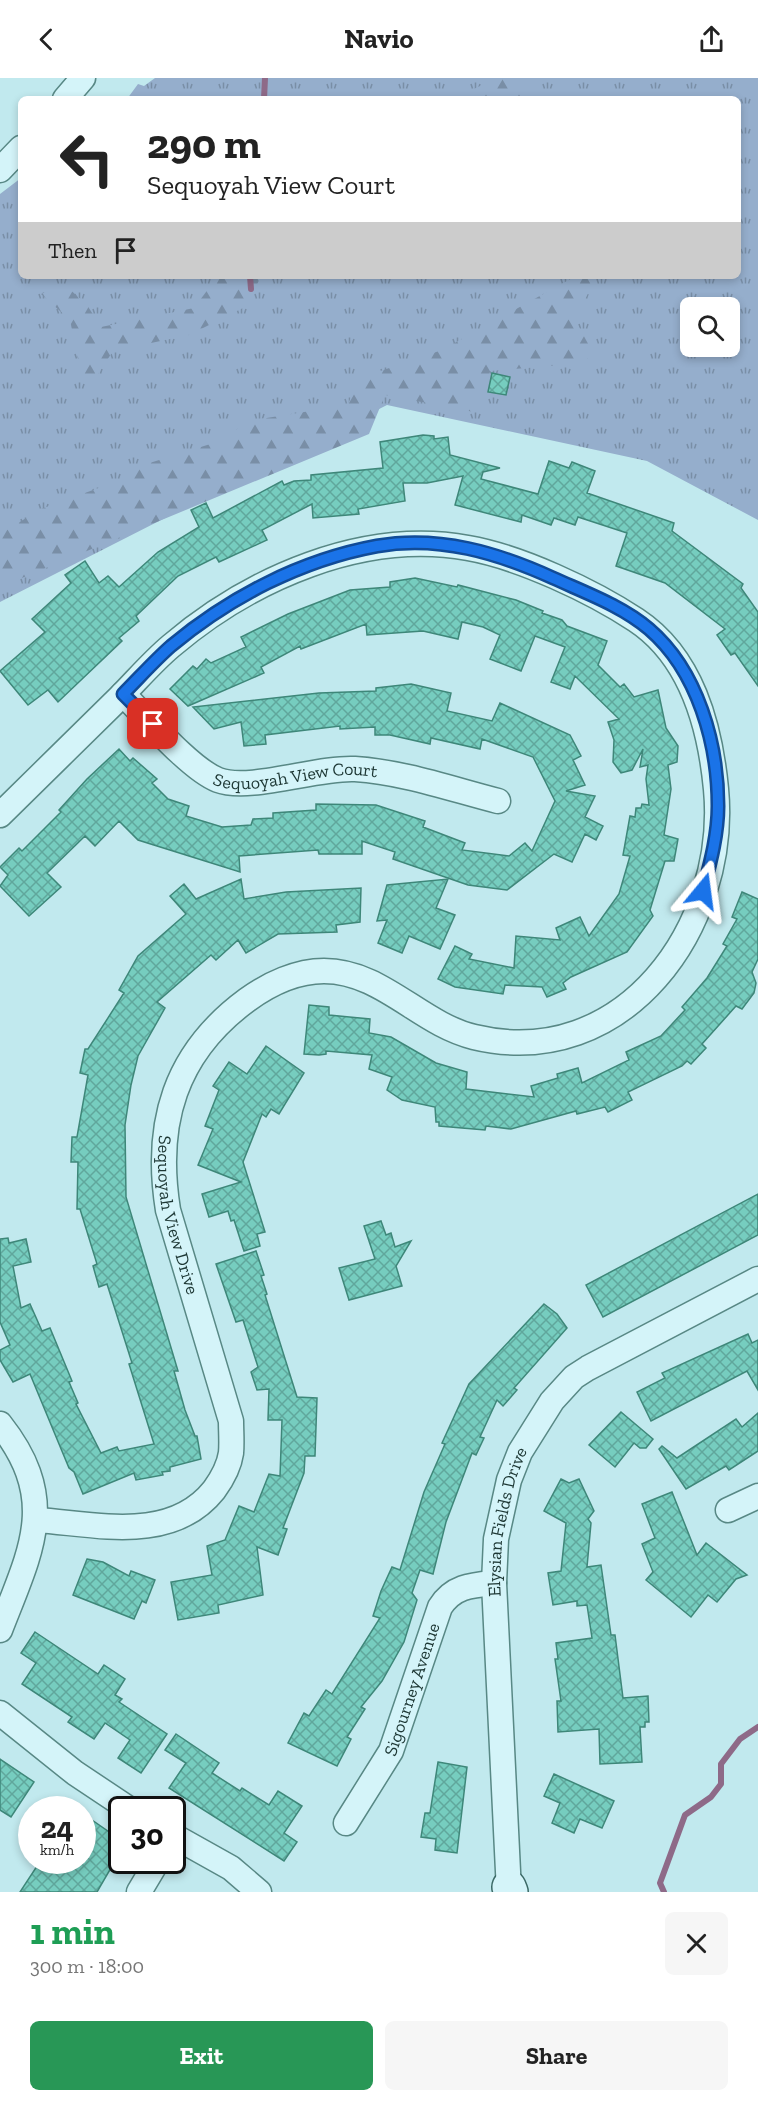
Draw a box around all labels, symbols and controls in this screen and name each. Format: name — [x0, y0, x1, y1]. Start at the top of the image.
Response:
icon: back — [30, 23, 63, 56]
text: Navio — [344, 23, 414, 55]
icon: share — [695, 23, 728, 56]
text: 290 m — [147, 118, 261, 169]
icon: left — [48, 120, 126, 198]
text: Sequoyah View Court — [147, 169, 395, 201]
icon: arrive — [109, 234, 142, 267]
text: Then — [48, 237, 97, 264]
map controls — [680, 297, 740, 357]
button: search — [680, 297, 740, 357]
pin — [127, 698, 178, 749]
icon: arrive — [136, 707, 169, 740]
street label: Sequoyah View Court — [210, 758, 379, 794]
position arrow — [671, 859, 735, 923]
street label: Sequoyah View Drive — [153, 1134, 204, 1297]
street label: Elysian Fields Drive — [483, 1442, 532, 1597]
street label: Sigourney Avenue — [379, 1620, 445, 1759]
speed limit sign: 30 — [108, 1796, 186, 1874]
text: 24 — [40, 1810, 74, 1846]
text: km/h — [40, 1841, 74, 1859]
text: 1 min — [30, 1910, 115, 1953]
button: close — [665, 1912, 728, 1975]
text: 300 m · 18:00 — [30, 1954, 144, 1978]
button: Exit — [30, 2021, 373, 2090]
button: Share — [385, 2021, 728, 2090]

